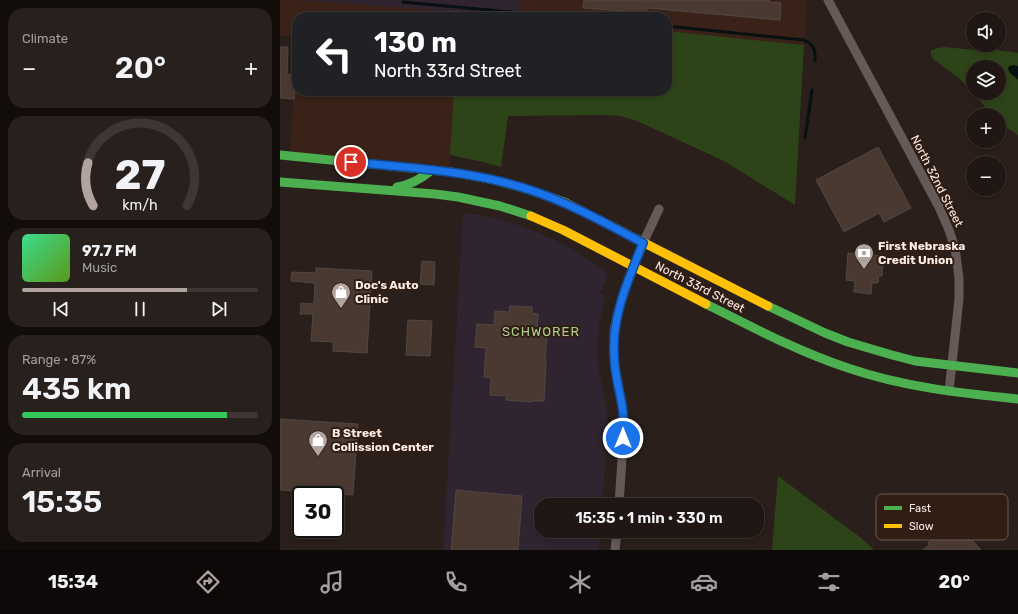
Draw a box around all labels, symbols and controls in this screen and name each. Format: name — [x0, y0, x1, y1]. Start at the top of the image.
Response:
map controls — [966, 12, 1006, 196]
button: sound — [966, 12, 1006, 52]
text: 130 m — [374, 26, 457, 59]
icon: left — [308, 28, 360, 80]
text: Climate — [22, 31, 68, 46]
text: 20° — [115, 50, 166, 86]
text: − — [22, 55, 36, 82]
text: + — [244, 55, 258, 82]
text: North 33rd Street — [374, 60, 522, 82]
button: layers — [966, 60, 1006, 100]
button: + — [966, 108, 1006, 148]
street label: North 32nd Street — [908, 133, 966, 229]
pin — [334, 145, 368, 179]
text: 27 — [115, 149, 165, 198]
icon: arrive — [340, 151, 362, 173]
button: − — [966, 156, 1006, 196]
text: km/h — [122, 196, 158, 213]
place label: First Nebraska Credit Union — [878, 239, 965, 267]
text: 97.7 FM — [82, 242, 137, 260]
bank icon: First Nebraska Credit Union — [853, 242, 875, 270]
street label: North 33rd Street — [653, 258, 747, 316]
text: Music — [82, 260, 117, 275]
place label: Doc's Auto Clinic — [355, 278, 419, 306]
shop icon: Doc's Auto Clinic — [330, 281, 352, 309]
icon: previous — [50, 298, 72, 320]
icon: pause — [129, 298, 151, 320]
icon: next — [208, 298, 230, 320]
district label: SCHWORER — [502, 324, 580, 339]
text: Range · 87% — [22, 352, 96, 367]
text: 435 km — [22, 371, 131, 407]
position arrow — [602, 417, 644, 459]
place label: B Street Collission Center — [332, 426, 434, 454]
shop icon: B Street Collission Center — [307, 429, 329, 457]
text: Arrival — [22, 465, 61, 480]
text: 15:35 — [22, 484, 102, 520]
speed limit sign: 30 — [292, 486, 344, 538]
legend — [876, 494, 1008, 540]
text: Fast — [909, 502, 932, 515]
text: 15:35 · 1 min · 330 m — [575, 509, 723, 527]
text: Slow — [909, 520, 934, 533]
icon: directions — [194, 568, 222, 596]
icon: music — [318, 568, 346, 596]
icon: phone — [442, 568, 470, 596]
icon: climate — [566, 568, 594, 596]
icon: car — [690, 568, 718, 596]
icon: filters — [815, 568, 843, 596]
text: 15:34 — [48, 571, 98, 593]
text: 20° — [939, 571, 970, 593]

